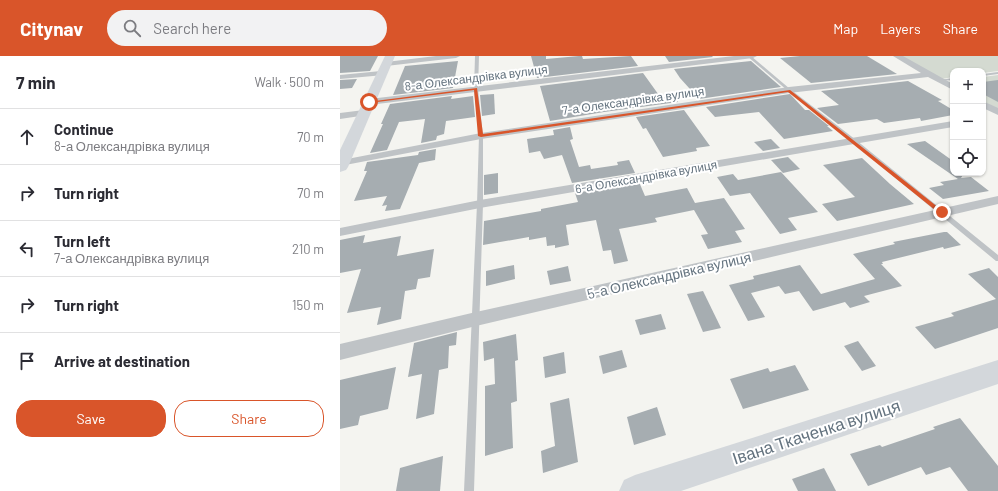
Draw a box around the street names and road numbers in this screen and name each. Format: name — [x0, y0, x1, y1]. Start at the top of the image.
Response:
street label: 8-а Олександрівка вулиця — [404, 61, 548, 94]
street label: 7-а Олександрівка вулиця — [561, 83, 705, 118]
street label: 6-а Олександрівка вулиця — [574, 157, 718, 196]
street label: 5-а Олександрівка вулиця — [585, 248, 753, 302]
street label: Івана Ткаченка вулиця — [730, 394, 902, 468]

